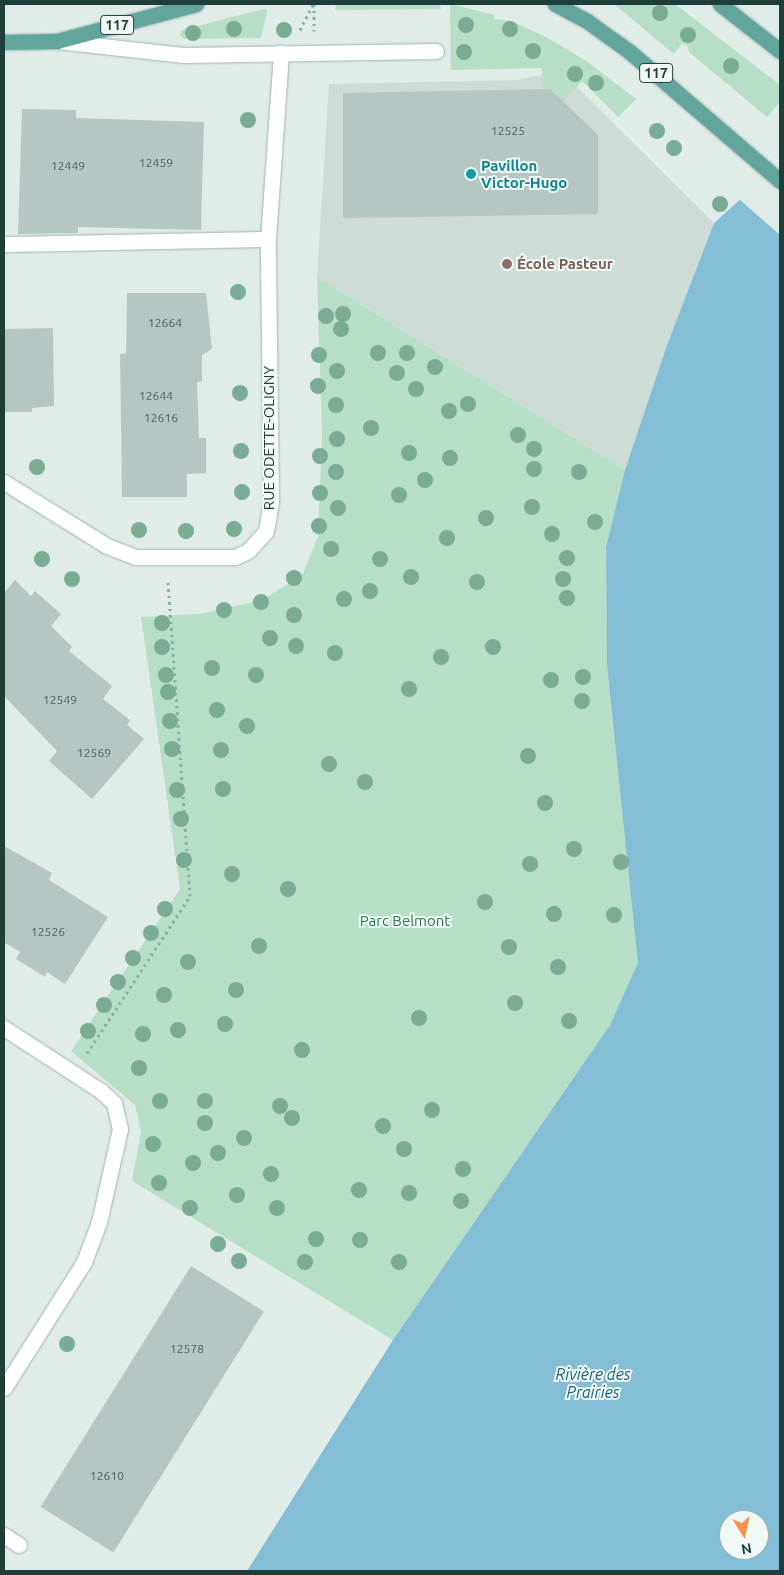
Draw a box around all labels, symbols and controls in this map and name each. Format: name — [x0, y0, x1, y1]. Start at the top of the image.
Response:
road number: 117 — [100, 14, 134, 36]
road number: 117 — [638, 62, 674, 84]
house number: 12525 — [491, 124, 525, 138]
house number: 12459 — [139, 156, 173, 170]
place label: Pavillon Victor-Hugo — [481, 156, 567, 191]
house number: 12449 — [51, 159, 85, 173]
marker: Pavillon Victor-Hugo — [465, 168, 477, 180]
place label: École Pasteur — [517, 255, 613, 273]
marker: École Pasteur — [501, 258, 513, 270]
house number: 12664 — [148, 316, 182, 330]
street label: RUE ODETTE-OLIGNY — [260, 366, 278, 510]
house number: 12644 — [139, 389, 173, 403]
house number: 12616 — [144, 411, 178, 425]
house number: 12549 — [43, 693, 77, 707]
house number: 12569 — [77, 746, 111, 760]
park label: Parc Belmont — [360, 912, 450, 930]
house number: 12526 — [31, 925, 65, 939]
house number: 12578 — [170, 1342, 204, 1356]
water label: Rivière des Prairies — [556, 1364, 630, 1402]
house number: 12610 — [90, 1469, 124, 1483]
north arrow — [719, 1510, 769, 1560]
text: N — [740, 1540, 753, 1558]

